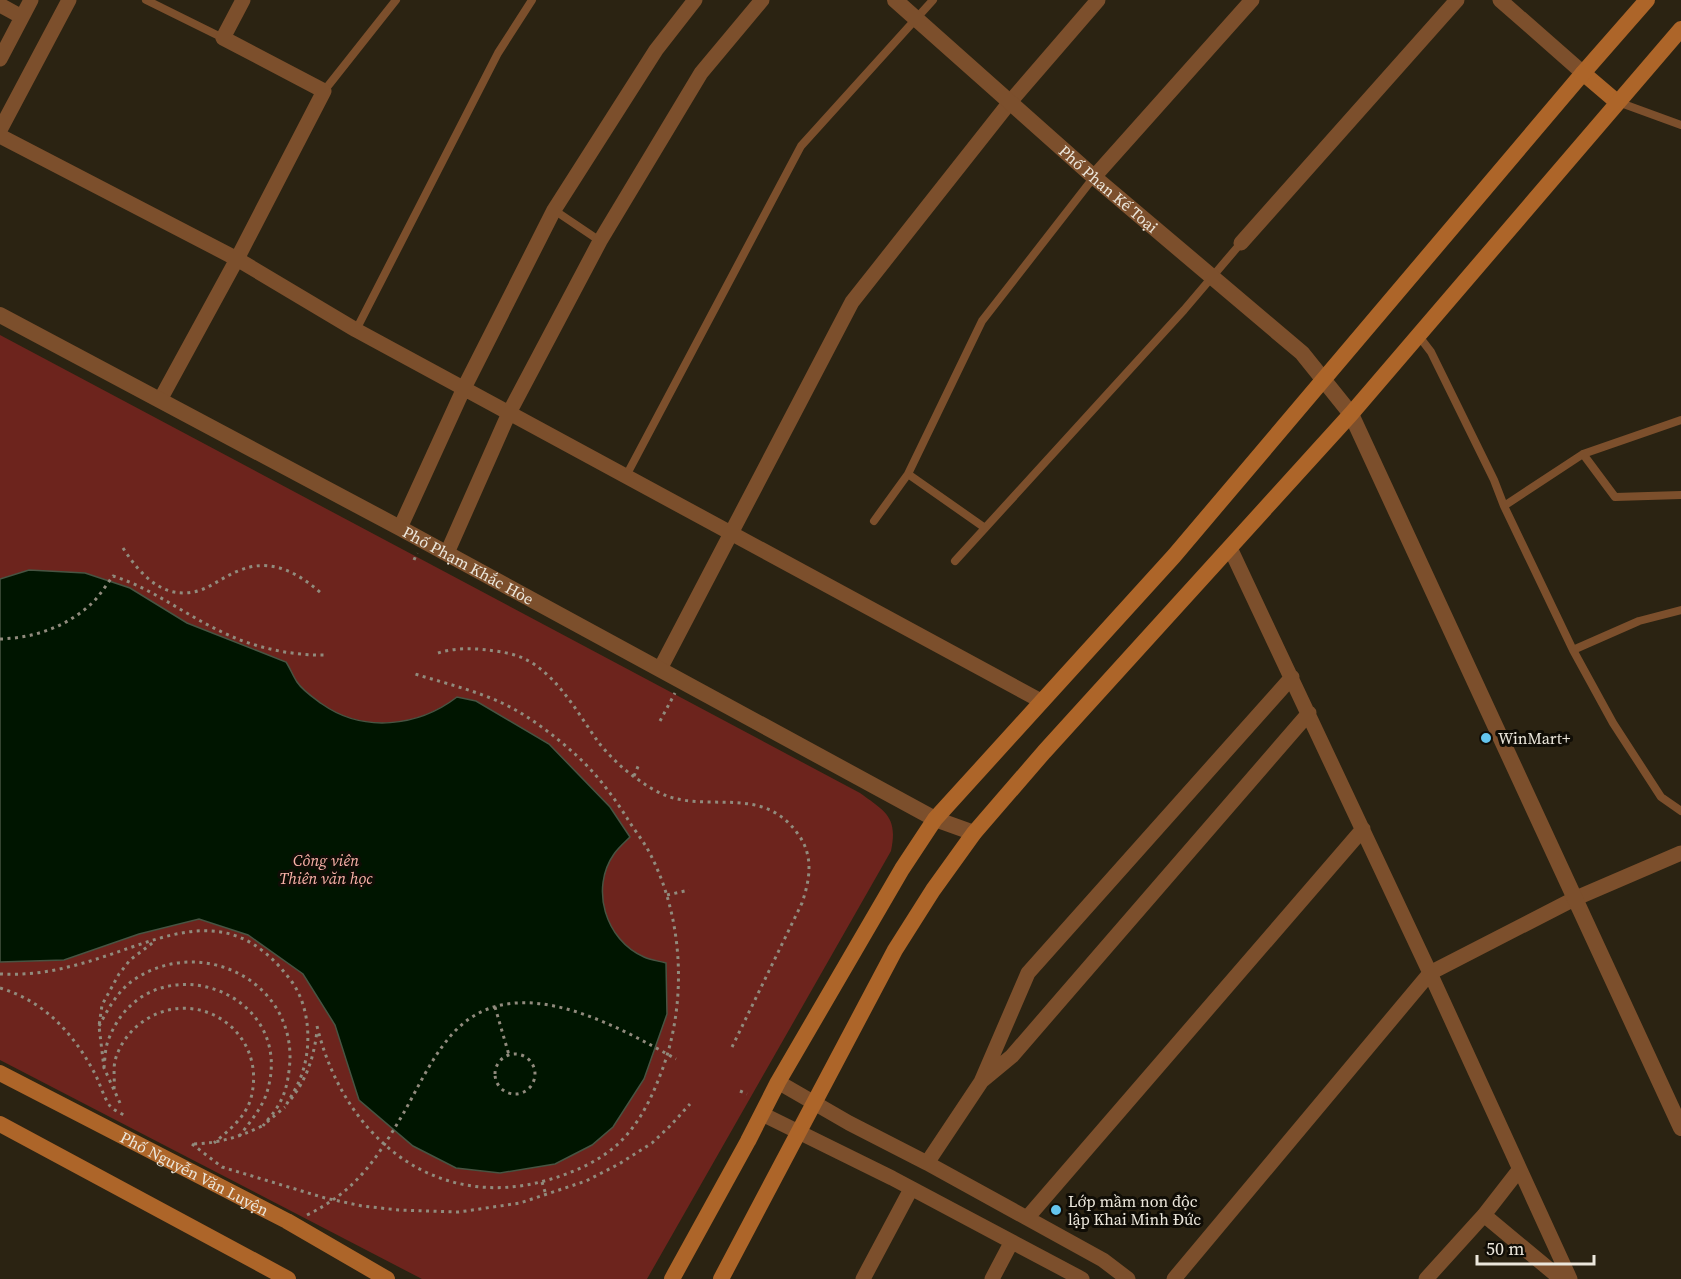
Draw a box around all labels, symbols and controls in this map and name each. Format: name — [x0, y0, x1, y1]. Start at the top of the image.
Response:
street label: Phố Phan Kế Toại — [1054, 140, 1163, 238]
street label: Phố Phạm Khắc Hòe — [399, 521, 538, 610]
place label: WinMart+ — [1498, 727, 1571, 749]
marker: WinMart+ — [1479, 731, 1493, 745]
park label: Công viên Thiên văn học — [279, 849, 373, 889]
street label: Phố Nguyễn Văn Luyện — [117, 1126, 273, 1221]
place label: Lớp mầm non độc lập Khai Minh Đức — [1068, 1190, 1201, 1230]
marker: Lớp mầm non độc lập Khai Minh Đức — [1049, 1203, 1063, 1217]
scale bar — [1477, 1228, 1594, 1266]
text: 50 m — [1486, 1236, 1524, 1261]

